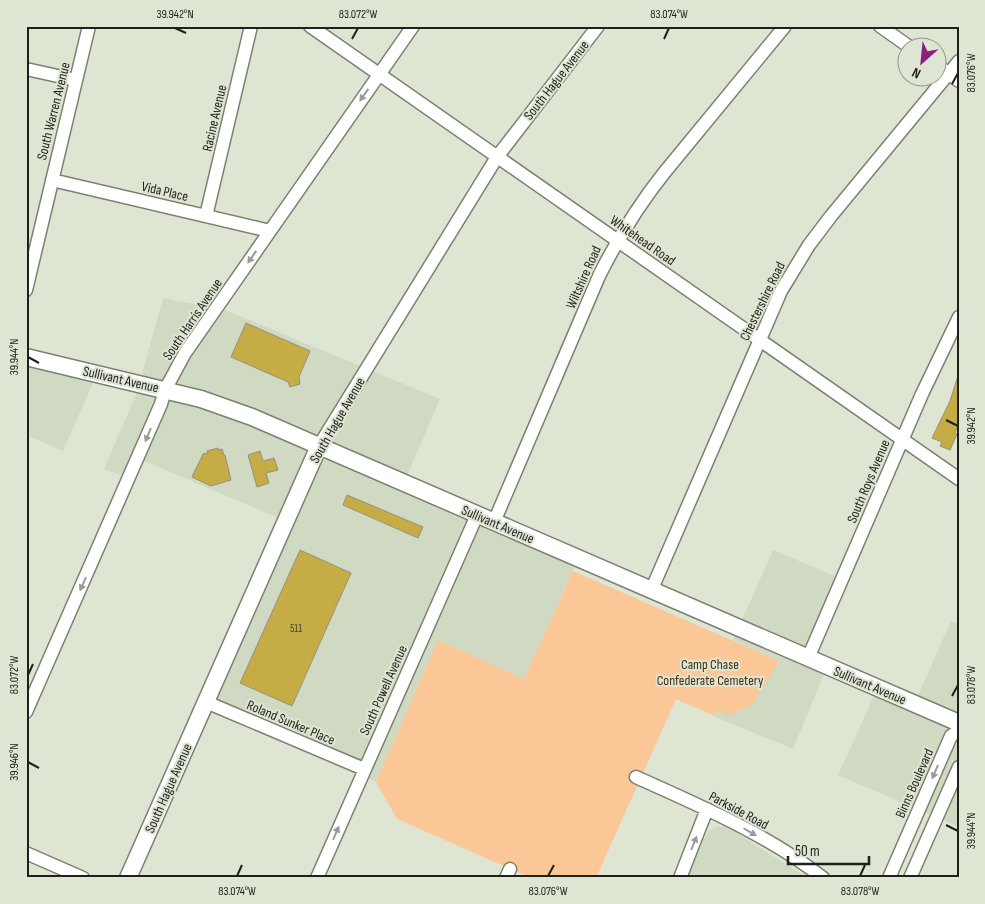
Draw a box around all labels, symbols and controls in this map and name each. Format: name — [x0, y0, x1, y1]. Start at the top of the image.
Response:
text: 39.942°N — [156, 7, 194, 22]
text: 83.072°W — [339, 7, 377, 22]
text: 83.074°W — [650, 7, 688, 22]
street label: South Hague Avenue — [520, 37, 593, 123]
north arrow — [898, 38, 948, 88]
text: 83.076°W — [964, 53, 979, 92]
street label: South Warren Avenue — [33, 60, 74, 162]
text: N — [909, 64, 924, 82]
street label: Racine Avenue — [199, 83, 230, 153]
one-way arrow — [359, 88, 369, 102]
street label: Vida Place — [140, 178, 190, 205]
street label: Whitehead Road — [607, 212, 679, 269]
street label: Wiltshire Road — [562, 243, 605, 311]
one-way arrow — [247, 250, 257, 264]
street label: Chestershire Road — [736, 259, 789, 343]
street label: South Harris Avenue — [159, 275, 226, 363]
text: 39.944°N — [7, 339, 22, 375]
street label: Sullivant Avenue — [81, 363, 160, 396]
street label: South Hague Avenue — [306, 374, 369, 466]
text: 39.942°N — [964, 407, 979, 445]
one-way arrow — [143, 428, 151, 442]
street label: South Roys Avenue — [843, 437, 894, 525]
street label: Sullivant Avenue — [459, 502, 537, 547]
one-way arrow — [78, 577, 86, 591]
house number: 511 — [290, 622, 302, 635]
street label: South Powell Avenue — [356, 642, 411, 738]
text: 83.072°W — [7, 656, 22, 694]
park label: Camp Chase Confederate Cemetery — [657, 656, 764, 689]
street label: Sullivant Avenue — [831, 663, 909, 708]
text: 83.078°W — [964, 665, 979, 704]
street label: Roland Sunker Place — [244, 696, 337, 749]
street label: South Hague Avenue — [141, 741, 196, 836]
text: 39.946°N — [7, 743, 22, 781]
street label: Binns Boulevard — [892, 746, 937, 821]
one-way arrow — [931, 765, 939, 779]
street label: Parkside Road — [706, 788, 772, 833]
text: 39.944°N — [964, 813, 979, 849]
one-way arrow — [333, 826, 341, 840]
one-way arrow — [743, 828, 757, 836]
scale bar — [788, 834, 869, 866]
one-way arrow — [690, 836, 698, 851]
text: 50 m — [795, 842, 820, 861]
text: 83.074°W — [218, 884, 256, 899]
text: 83.076°W — [529, 884, 568, 899]
text: 83.078°W — [841, 884, 880, 899]

